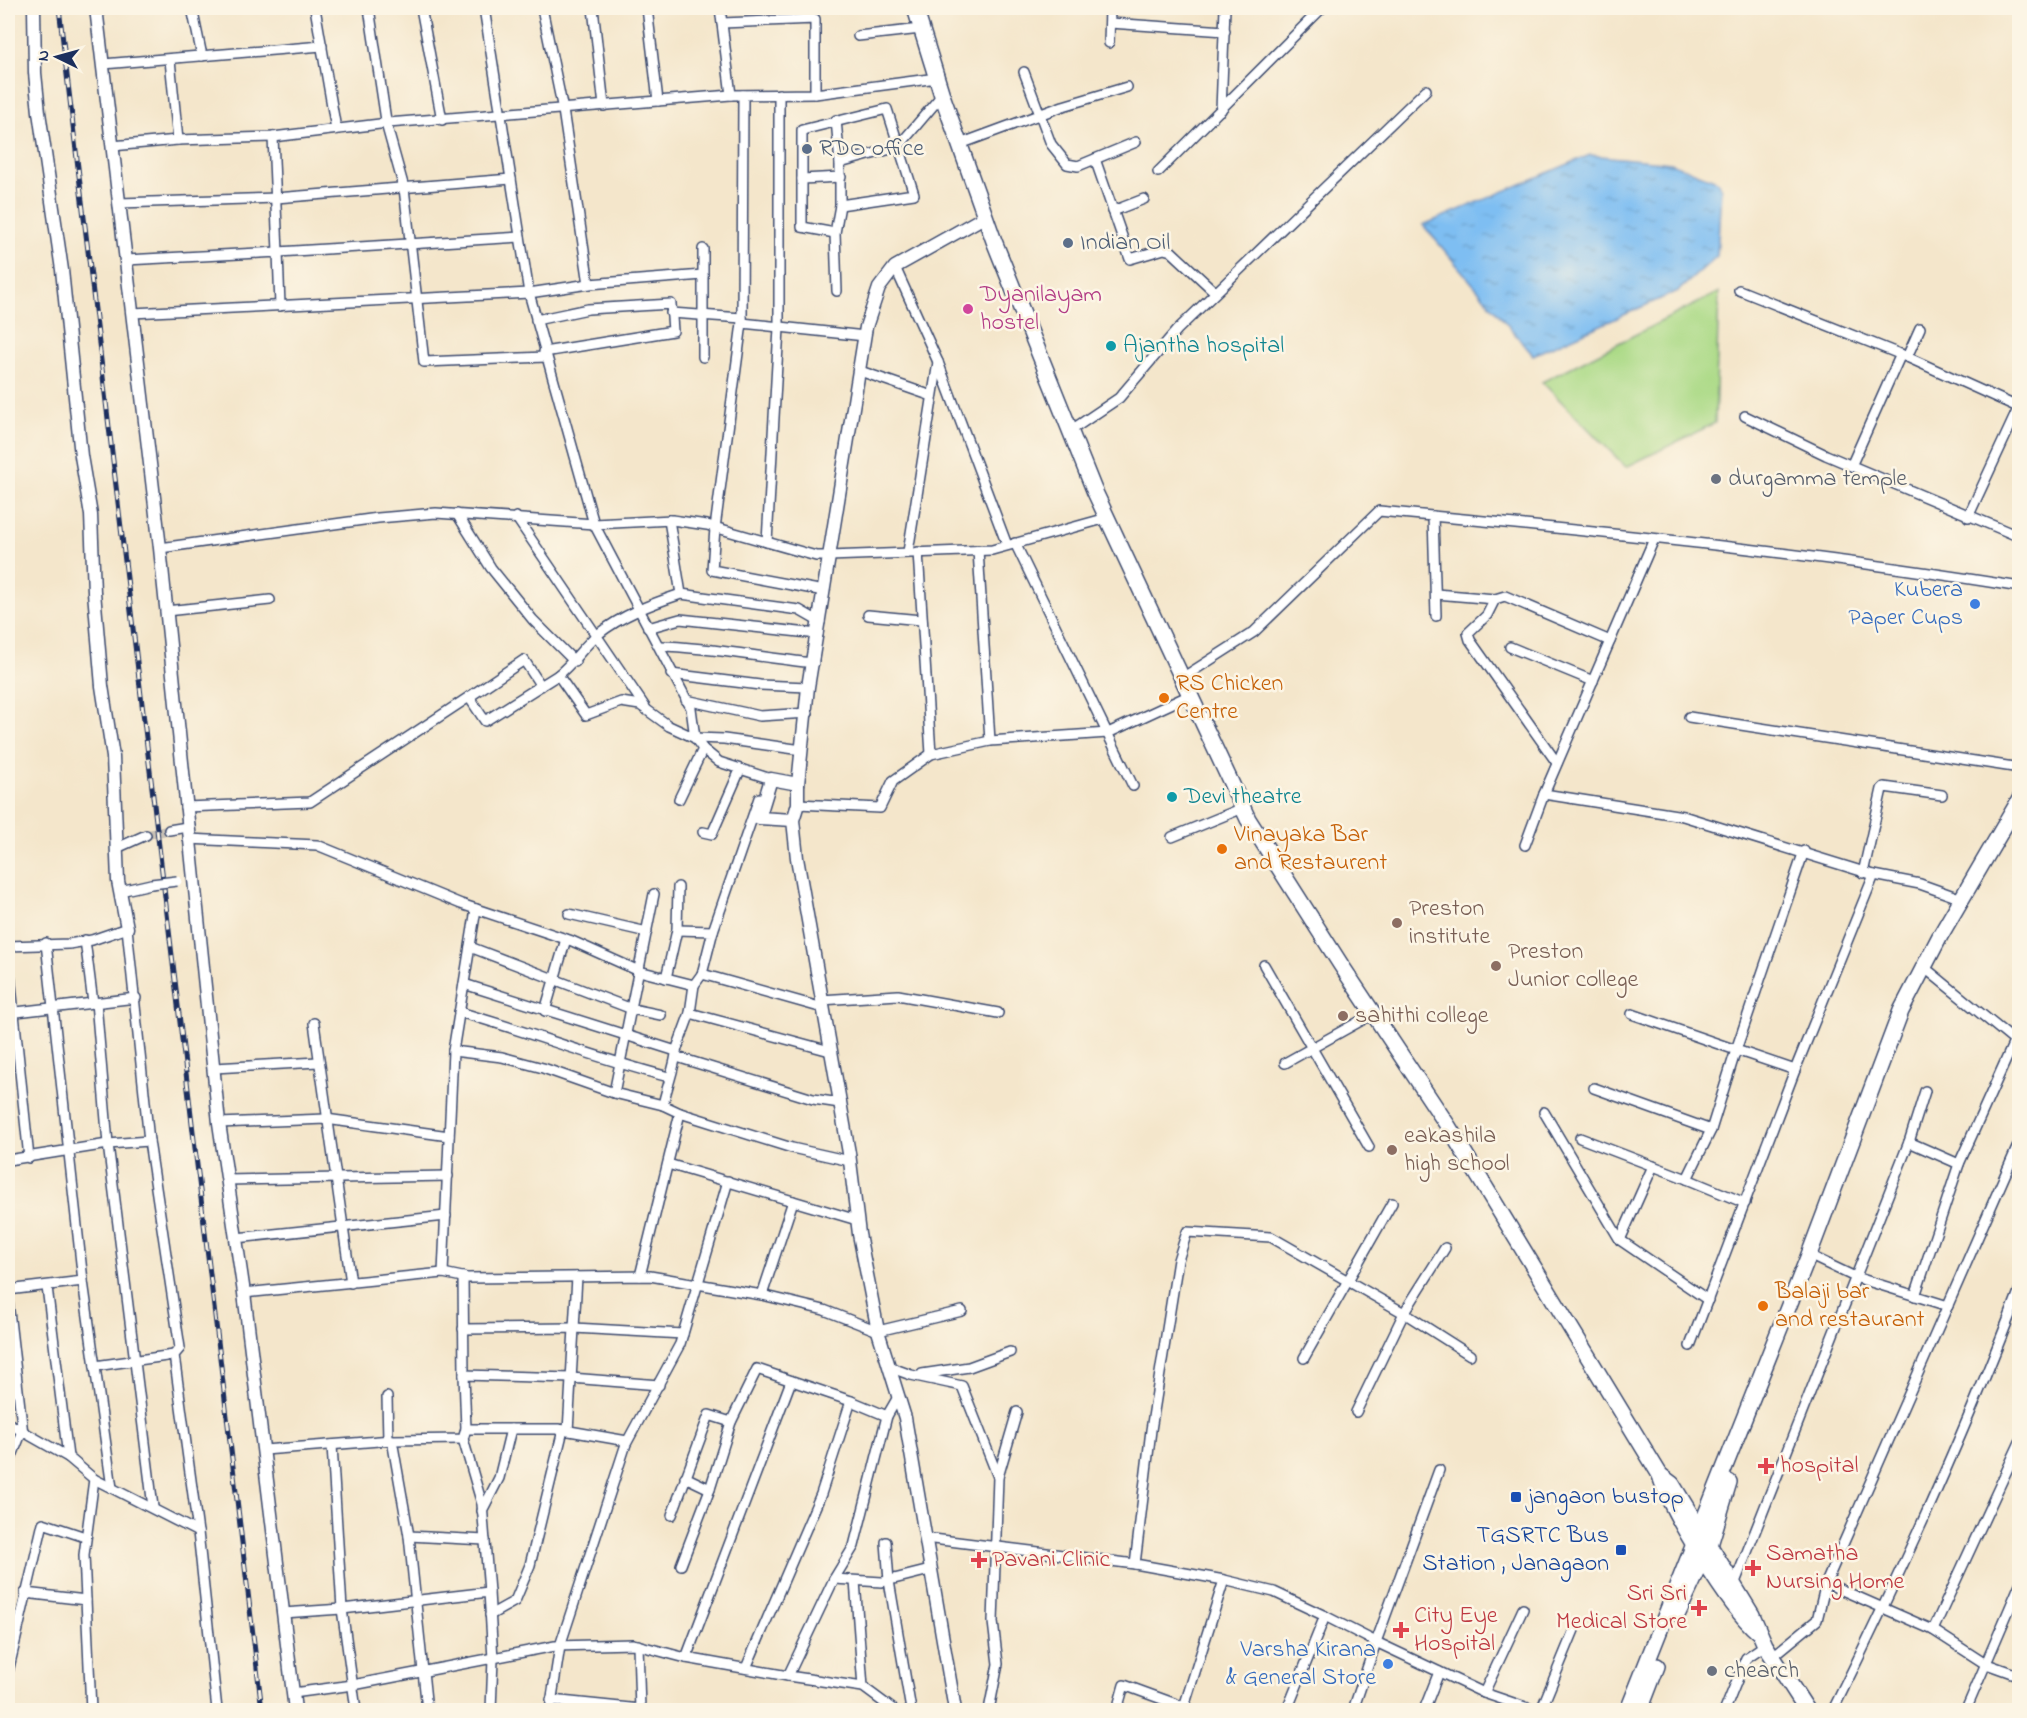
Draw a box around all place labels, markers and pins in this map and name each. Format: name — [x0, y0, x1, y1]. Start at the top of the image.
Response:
place label: RDO office — [819, 132, 924, 167]
marker: RDO office — [800, 142, 814, 156]
place label: Indian Oil — [1080, 226, 1170, 261]
marker: Indian Oil — [1061, 236, 1075, 250]
place label: Dyanilayam hostel — [979, 278, 1102, 341]
marker: Dyanilayam hostel — [961, 302, 975, 316]
place label: Ajantha hospital — [1123, 329, 1284, 364]
marker: Ajantha hospital — [1104, 339, 1118, 353]
place label: durgamma temple — [1728, 462, 1907, 497]
marker: durgamma temple — [1709, 472, 1723, 486]
place label: Kubera Paper Cups — [1848, 573, 1963, 636]
marker: Kubera Paper Cups — [1968, 597, 1982, 611]
place label: RS Chicken Centre — [1176, 667, 1283, 730]
marker: RS Chicken Centre — [1157, 691, 1171, 705]
place label: Devi theatre — [1183, 780, 1302, 815]
marker: Devi theatre — [1165, 790, 1179, 804]
place label: Vinayaka Bar and Restaurent — [1233, 818, 1387, 881]
marker: Vinayaka Bar and Restaurent — [1215, 842, 1229, 856]
place label: Preston institute — [1409, 892, 1491, 955]
marker: Preston institute — [1390, 916, 1404, 930]
place label: Preston Junior college — [1508, 935, 1638, 998]
marker: Preston Junior college — [1489, 959, 1503, 973]
place label: sahithi college — [1355, 999, 1489, 1034]
marker: sahithi college — [1336, 1009, 1350, 1023]
place label: eakashila high school — [1404, 1119, 1510, 1182]
marker: eakashila high school — [1385, 1143, 1399, 1157]
place label: Balaji bar and restaurant — [1774, 1275, 1925, 1338]
marker: Balaji bar and restaurant — [1756, 1299, 1770, 1313]
place label: hospital — [1780, 1449, 1859, 1484]
marker: hospital — [1757, 1457, 1775, 1475]
place label: jangaon bustop — [1525, 1480, 1684, 1515]
marker: jangaon bustop — [1509, 1490, 1523, 1504]
place label: TGSRTC Bus Station , Janagaon — [1422, 1519, 1609, 1582]
place label: Samatha Nursing Home — [1766, 1537, 1905, 1600]
place label: Pavani Clinic — [992, 1543, 1110, 1578]
marker: TGSRTC Bus Station , Janagaon — [1614, 1543, 1628, 1557]
marker: Pavani Clinic — [970, 1551, 988, 1569]
marker: Samatha Nursing Home — [1744, 1559, 1762, 1577]
place label: Sri Sri Medical Store — [1556, 1577, 1687, 1640]
place label: City Eye Hospital — [1414, 1599, 1498, 1662]
marker: Sri Sri Medical Store — [1692, 1601, 1706, 1615]
marker: City Eye Hospital — [1392, 1621, 1410, 1639]
place label: Varsha Kirana & General Store — [1226, 1633, 1376, 1696]
place label: chearch — [1724, 1654, 1799, 1689]
marker: Varsha Kirana & General Store — [1381, 1657, 1395, 1671]
marker: chearch — [1705, 1664, 1719, 1678]

